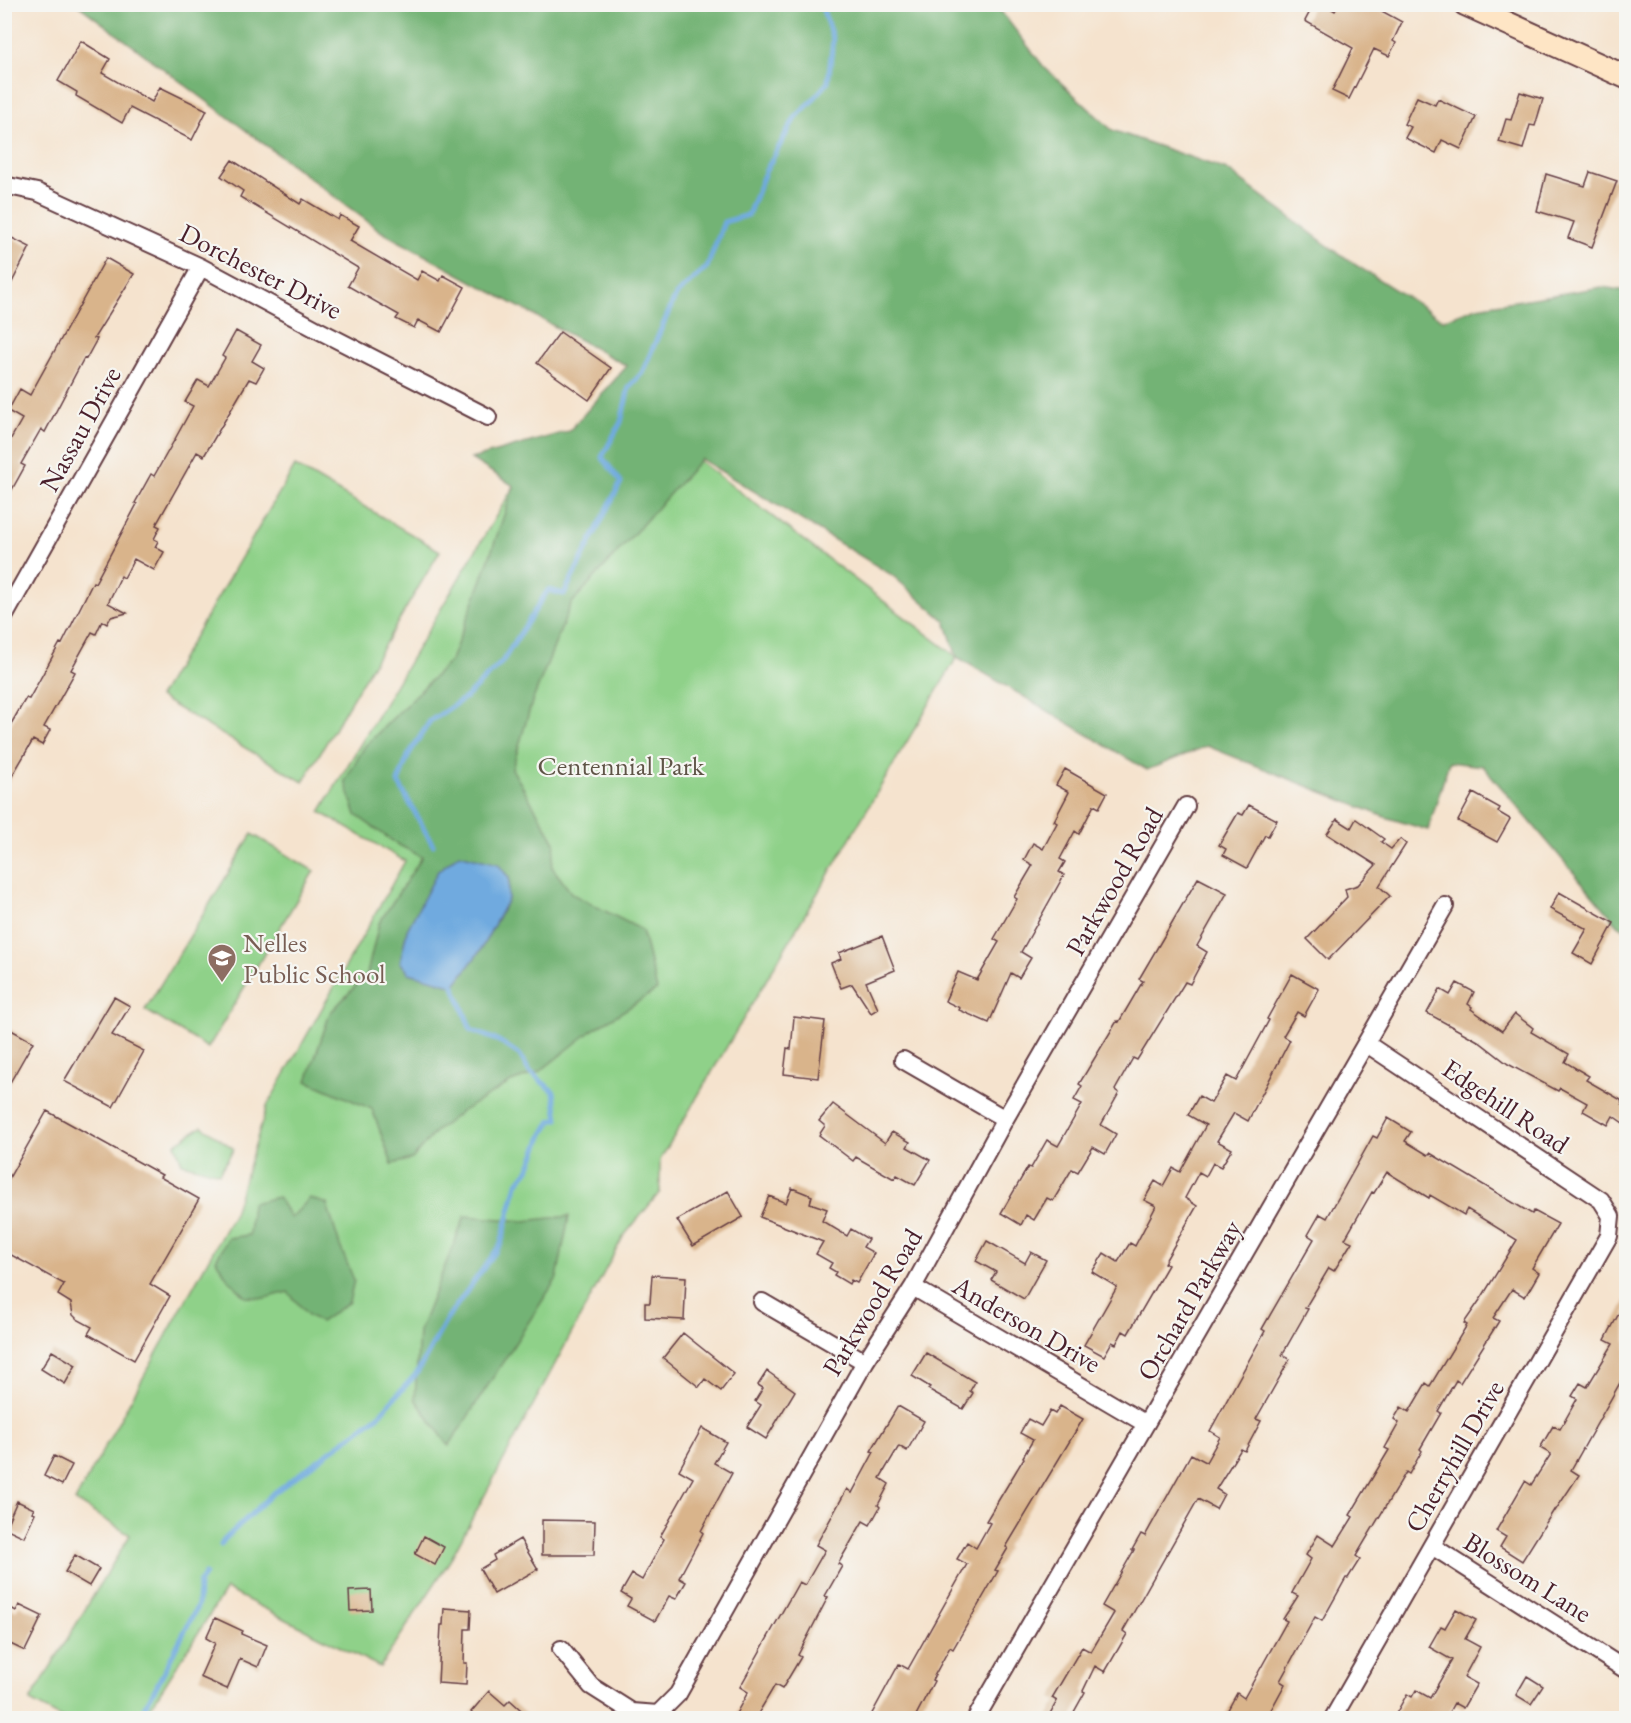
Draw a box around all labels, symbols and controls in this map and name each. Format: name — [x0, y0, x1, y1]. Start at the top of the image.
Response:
street label: Dorchester Drive — [174, 215, 348, 327]
street label: Nassau Drive — [31, 360, 129, 498]
park label: Centennial Park — [538, 748, 705, 783]
street label: Parkwood Road — [1057, 800, 1171, 962]
place label: Nelles Public School — [243, 925, 385, 991]
school or university icon: Nelles Public School — [206, 942, 238, 984]
street label: Edgehill Road — [1436, 1051, 1577, 1161]
street label: Orchard Parkway — [1129, 1213, 1249, 1387]
street label: Parkwood Road — [814, 1222, 930, 1382]
street label: Anderson Drive — [946, 1267, 1107, 1381]
street label: Cherryhill Drive — [1396, 1374, 1512, 1538]
street label: Blossom Lane — [1458, 1524, 1598, 1630]

